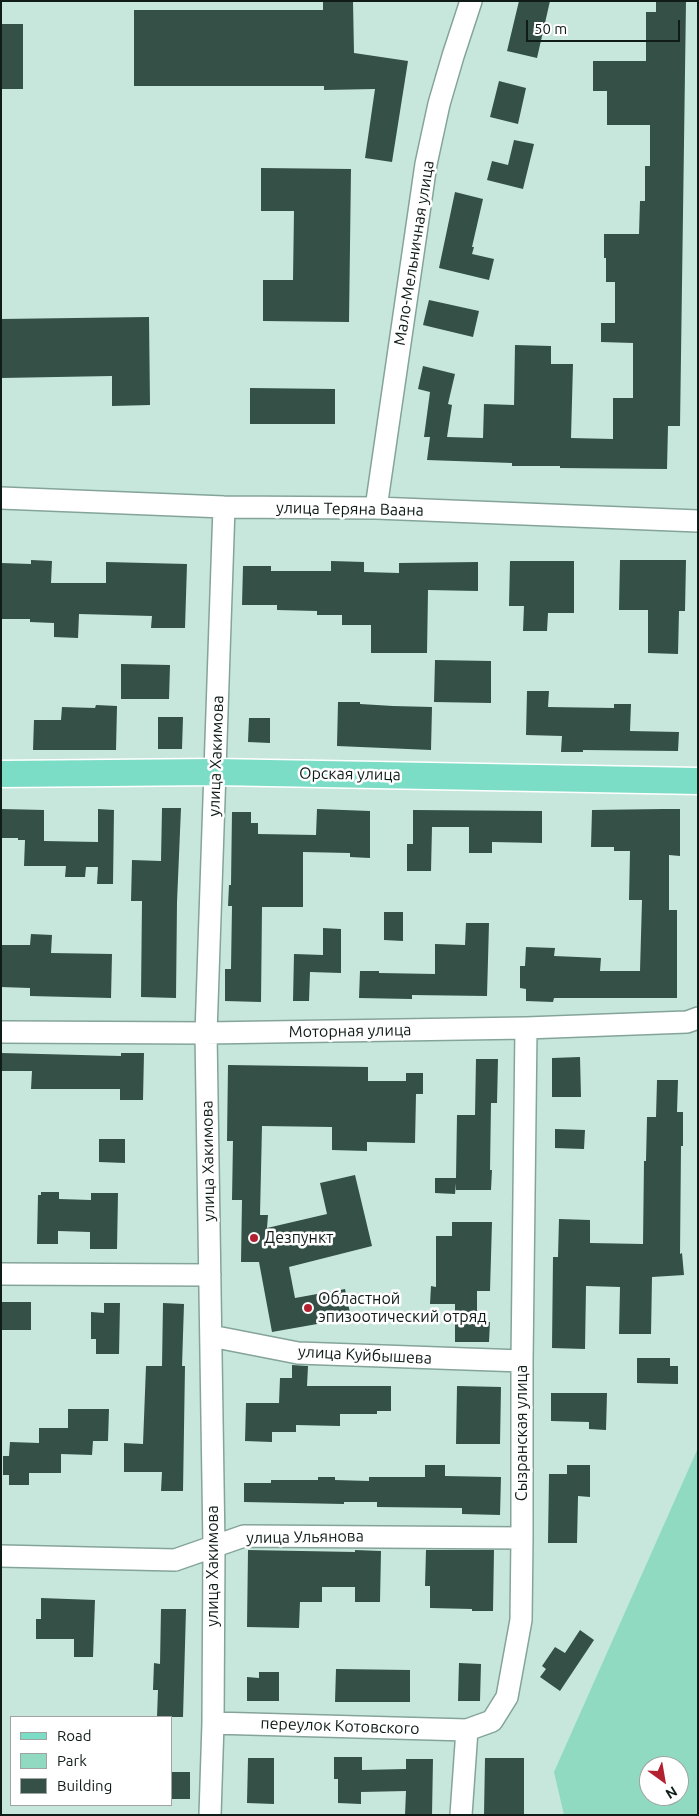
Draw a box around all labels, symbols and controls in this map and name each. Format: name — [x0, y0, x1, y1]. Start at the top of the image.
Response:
scale bar — [529, 10, 683, 42]
text: 50 m — [534, 20, 567, 37]
street label: Мало-Мельничная улица — [390, 159, 438, 347]
street label: улица Теряна Ваана — [276, 498, 424, 520]
street label: улица Хакимова — [204, 695, 228, 817]
street label: Орская улица — [299, 764, 401, 784]
street label: Моторная улица — [288, 1020, 412, 1042]
street label: улица Хакимова — [197, 1100, 219, 1222]
place label: Дезпункт — [264, 1228, 333, 1248]
marker: Дезпункт — [248, 1232, 260, 1244]
place label: Областной эпизоотический отряд — [318, 1289, 487, 1327]
marker: Областной эпизоотический отряд — [302, 1302, 314, 1314]
street label: улица Куйбышева — [298, 1342, 432, 1368]
street label: Сызранская улица — [512, 1365, 532, 1501]
street label: улица Хакимова — [203, 1505, 223, 1627]
street label: улица Ульянова — [246, 1526, 364, 1548]
street label: переулок Котовского — [260, 1714, 420, 1738]
legend — [10, 1716, 172, 1806]
text: Road — [57, 1727, 92, 1744]
text: Park — [57, 1752, 87, 1769]
north arrow — [639, 1756, 689, 1806]
text: Building — [57, 1777, 112, 1794]
text: N — [663, 1783, 680, 1802]

